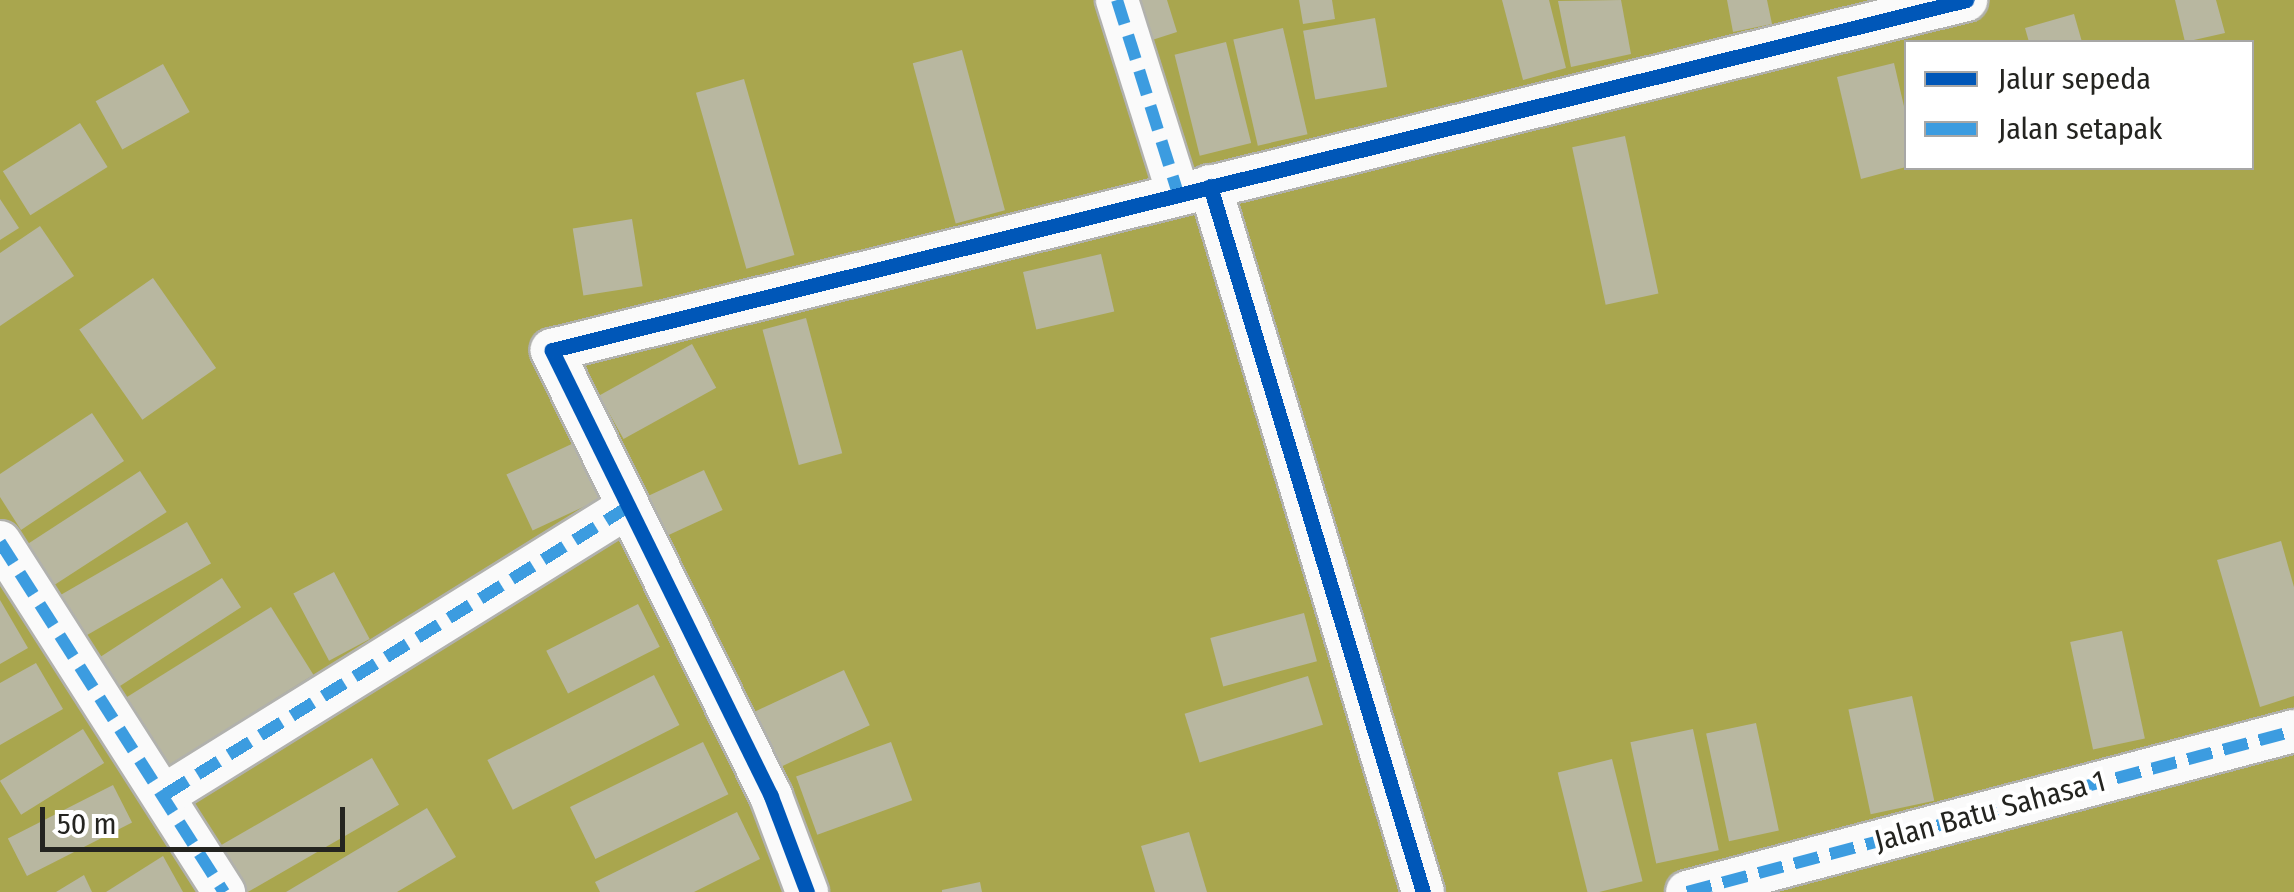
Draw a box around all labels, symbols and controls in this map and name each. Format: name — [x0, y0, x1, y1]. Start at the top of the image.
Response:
legend — [1904, 40, 2254, 170]
text: Jalur sepeda — [1998, 61, 2151, 97]
text: Jalan setapak — [1998, 111, 2162, 147]
street label: Jalan Batu Sahasa 1 — [1871, 763, 2109, 859]
scale bar — [45, 787, 350, 849]
text: 50 m — [57, 806, 117, 842]

